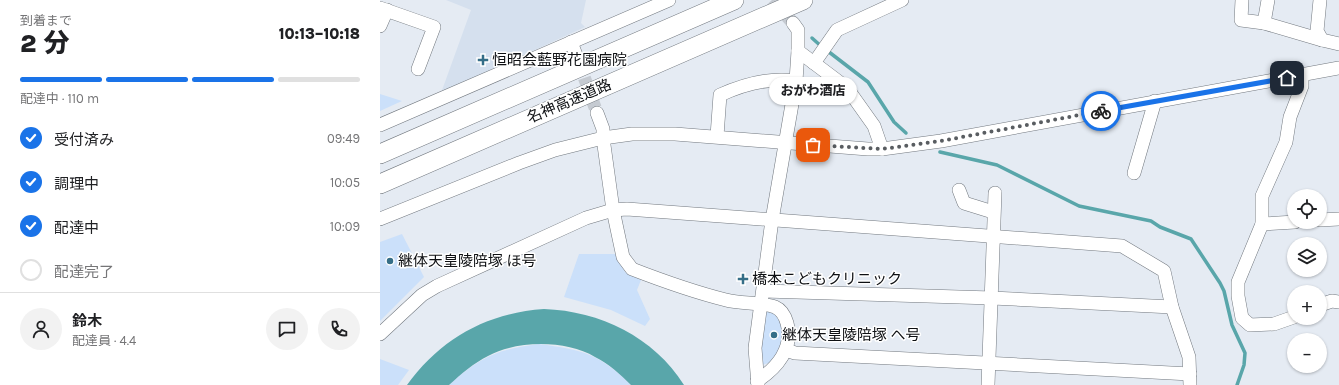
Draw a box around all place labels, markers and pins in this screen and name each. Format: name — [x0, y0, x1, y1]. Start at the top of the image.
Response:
place label: 恒昭会藍野花園病院 — [492, 51, 627, 69]
marker: 恒昭会藍野花園病院 — [477, 54, 489, 66]
pin — [1270, 61, 1304, 95]
callout: おがわ酒店 — [769, 77, 857, 105]
pin — [796, 128, 830, 162]
place label: 継体天皇陵陪塚 ほ号 — [398, 252, 537, 270]
marker: 継体天皇陵陪塚 ほ号 — [385, 256, 395, 266]
place label: 橋本こどもクリニック — [752, 270, 902, 288]
marker: 橋本こどもクリニック — [737, 273, 749, 285]
place label: 継体天皇陵陪塚 へ号 — [782, 326, 921, 344]
marker: 継体天皇陵陪塚 へ号 — [769, 330, 779, 340]

